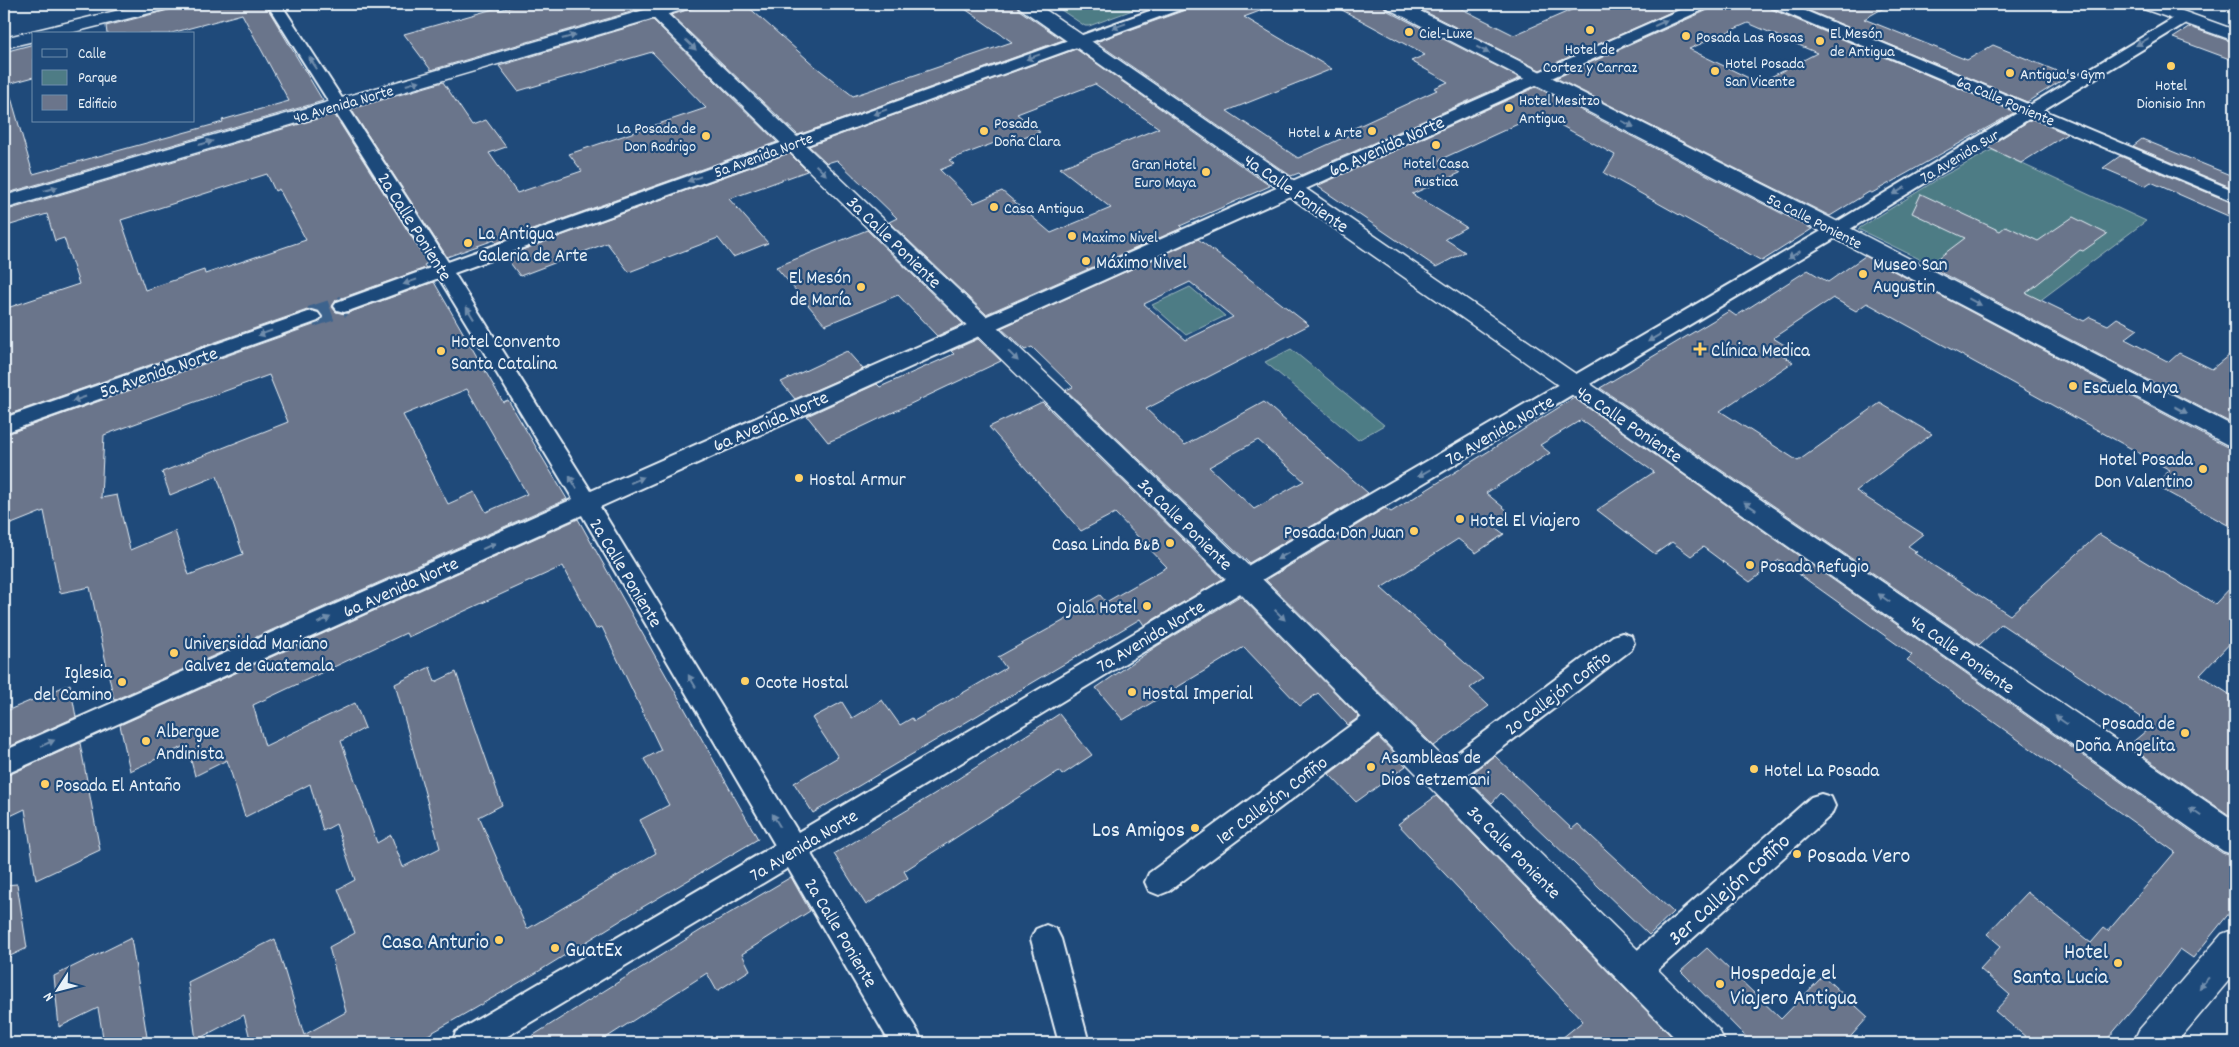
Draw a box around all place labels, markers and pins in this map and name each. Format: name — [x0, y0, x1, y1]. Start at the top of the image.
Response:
place label: Ciel-Luxe — [1419, 23, 1473, 46]
place label: El Mesón de Antigua — [1830, 23, 1895, 64]
marker: Hotel de Cortez y Carraz — [1584, 24, 1596, 36]
marker: Ciel-Luxe — [1403, 26, 1415, 38]
place label: Posada Las Rosas — [1696, 27, 1804, 50]
marker: Posada Las Rosas — [1680, 30, 1692, 42]
marker: El Mesón de Antigua — [1814, 35, 1826, 47]
place label: Hotel de Cortez y Carraz — [1543, 39, 1637, 80]
place label: Hotel Posada San Vicente — [1725, 53, 1805, 94]
marker: Hotel Dionisio Inn — [2165, 60, 2177, 72]
place label: Antigua's Gym — [2020, 64, 2105, 87]
marker: Hotel Posada San Vicente — [1709, 65, 1721, 77]
marker: Antigua's Gym — [2004, 67, 2016, 79]
place label: Hotel Dionisio Inn — [2137, 75, 2205, 116]
place label: Hotel Mesitzo Antigua — [1519, 90, 1600, 131]
marker: Hotel Mesitzo Antigua — [1503, 102, 1515, 114]
place label: Posada Doña Clara — [994, 113, 1061, 154]
place label: La Posada de Don Rodrigo — [616, 118, 696, 159]
place label: Hotel & Arte — [1288, 122, 1362, 145]
marker: Posada Doña Clara — [978, 125, 990, 137]
marker: Hotel & Arte — [1366, 125, 1378, 137]
marker: La Posada de Don Rodrigo — [700, 130, 712, 142]
marker: Hotel Casa Rustica — [1430, 139, 1442, 151]
place label: Hotel Casa Rustica — [1403, 153, 1469, 194]
place label: Gran Hotel Euro Maya — [1131, 154, 1196, 195]
marker: Gran Hotel Euro Maya — [1200, 166, 1212, 178]
place label: Casa Antigua — [1004, 198, 1084, 221]
marker: Casa Antigua — [988, 201, 1000, 213]
place label: La Antigua Galeria de Arte — [478, 222, 588, 271]
place label: Maximo Nivel — [1082, 227, 1158, 250]
marker: Maximo Nivel — [1066, 230, 1078, 242]
marker: La Antigua Galeria de Arte — [462, 237, 474, 249]
place label: Máximo Nivel — [1096, 251, 1187, 278]
place label: Museo San Augustin — [1873, 253, 1948, 302]
marker: Máximo Nivel — [1080, 255, 1092, 267]
place label: El Mesón de María — [789, 266, 852, 315]
marker: Museo San Augustin — [1857, 268, 1869, 280]
marker: El Mesón de María — [855, 281, 867, 293]
place label: Hotel Convento Santa Catalina — [451, 330, 561, 379]
place label: Clínica Medica — [1711, 339, 1811, 366]
marker: Clínica Medica — [1693, 342, 1707, 356]
marker: Hotel Convento Santa Catalina — [435, 345, 447, 357]
place label: Escuela Maya — [2083, 376, 2179, 403]
marker: Escuela Maya — [2067, 380, 2079, 392]
place label: Hotel Posada Don Valentino — [2094, 448, 2194, 497]
marker: Hotel Posada Don Valentino — [2197, 463, 2209, 475]
place label: Hostal Armur — [809, 468, 906, 495]
marker: Hostal Armur — [793, 472, 805, 484]
place label: Hotel El Viajero — [1470, 509, 1580, 536]
marker: Hotel El Viajero — [1454, 513, 1466, 525]
place label: Posada Don Juan — [1284, 521, 1404, 548]
marker: Posada Don Juan — [1408, 525, 1420, 537]
place label: Casa Linda B&B — [1052, 533, 1160, 560]
marker: Casa Linda B&B — [1164, 537, 1176, 549]
place label: Posada Refugio — [1760, 555, 1869, 582]
marker: Posada Refugio — [1744, 559, 1756, 571]
place label: Ojala Hotel — [1056, 596, 1137, 623]
marker: Ojala Hotel — [1141, 600, 1153, 612]
place label: Universidad Mariano Galvez de Guatemala — [184, 632, 335, 681]
marker: Universidad Mariano Galvez de Guatemala — [168, 647, 180, 659]
place label: Iglesia del Camino — [34, 661, 113, 710]
place label: Ocote Hostal — [755, 671, 849, 698]
marker: Ocote Hostal — [739, 675, 751, 687]
marker: Iglesia del Camino — [116, 676, 128, 688]
place label: Hostal Imperial — [1142, 682, 1253, 709]
marker: Hostal Imperial — [1126, 686, 1138, 698]
place label: Posada de Doña Angelita — [2075, 712, 2176, 761]
place label: Albergue Andinista — [156, 720, 225, 769]
marker: Posada de Doña Angelita — [2179, 727, 2191, 739]
marker: Albergue Andinista — [140, 735, 152, 747]
place label: Asambleas de Dios Getzemani — [1381, 746, 1490, 795]
place label: Hotel La Posada — [1764, 759, 1880, 786]
marker: Asambleas de Dios Getzemani — [1365, 761, 1377, 773]
marker: Hotel La Posada — [1748, 763, 1760, 775]
place label: Posada El Antaño — [55, 774, 181, 801]
marker: Posada El Antaño — [39, 778, 51, 790]
place label: Los Amigos — [1092, 816, 1185, 847]
marker: Los Amigos — [1189, 822, 1201, 834]
place label: Posada Vero — [1807, 842, 1910, 873]
marker: Posada Vero — [1791, 848, 1803, 860]
place label: Casa Anturio — [381, 928, 489, 959]
marker: Casa Anturio — [493, 934, 505, 946]
place label: GuatEx — [565, 936, 622, 967]
place label: Hotel Santa Lucia — [2013, 938, 2109, 994]
marker: GuatEx — [549, 942, 561, 954]
marker: Hotel Santa Lucia — [2112, 957, 2124, 969]
place label: Hospedaje el Viajero Antigua — [1730, 959, 1858, 1015]
marker: Hospedaje el Viajero Antigua — [1714, 978, 1726, 990]

